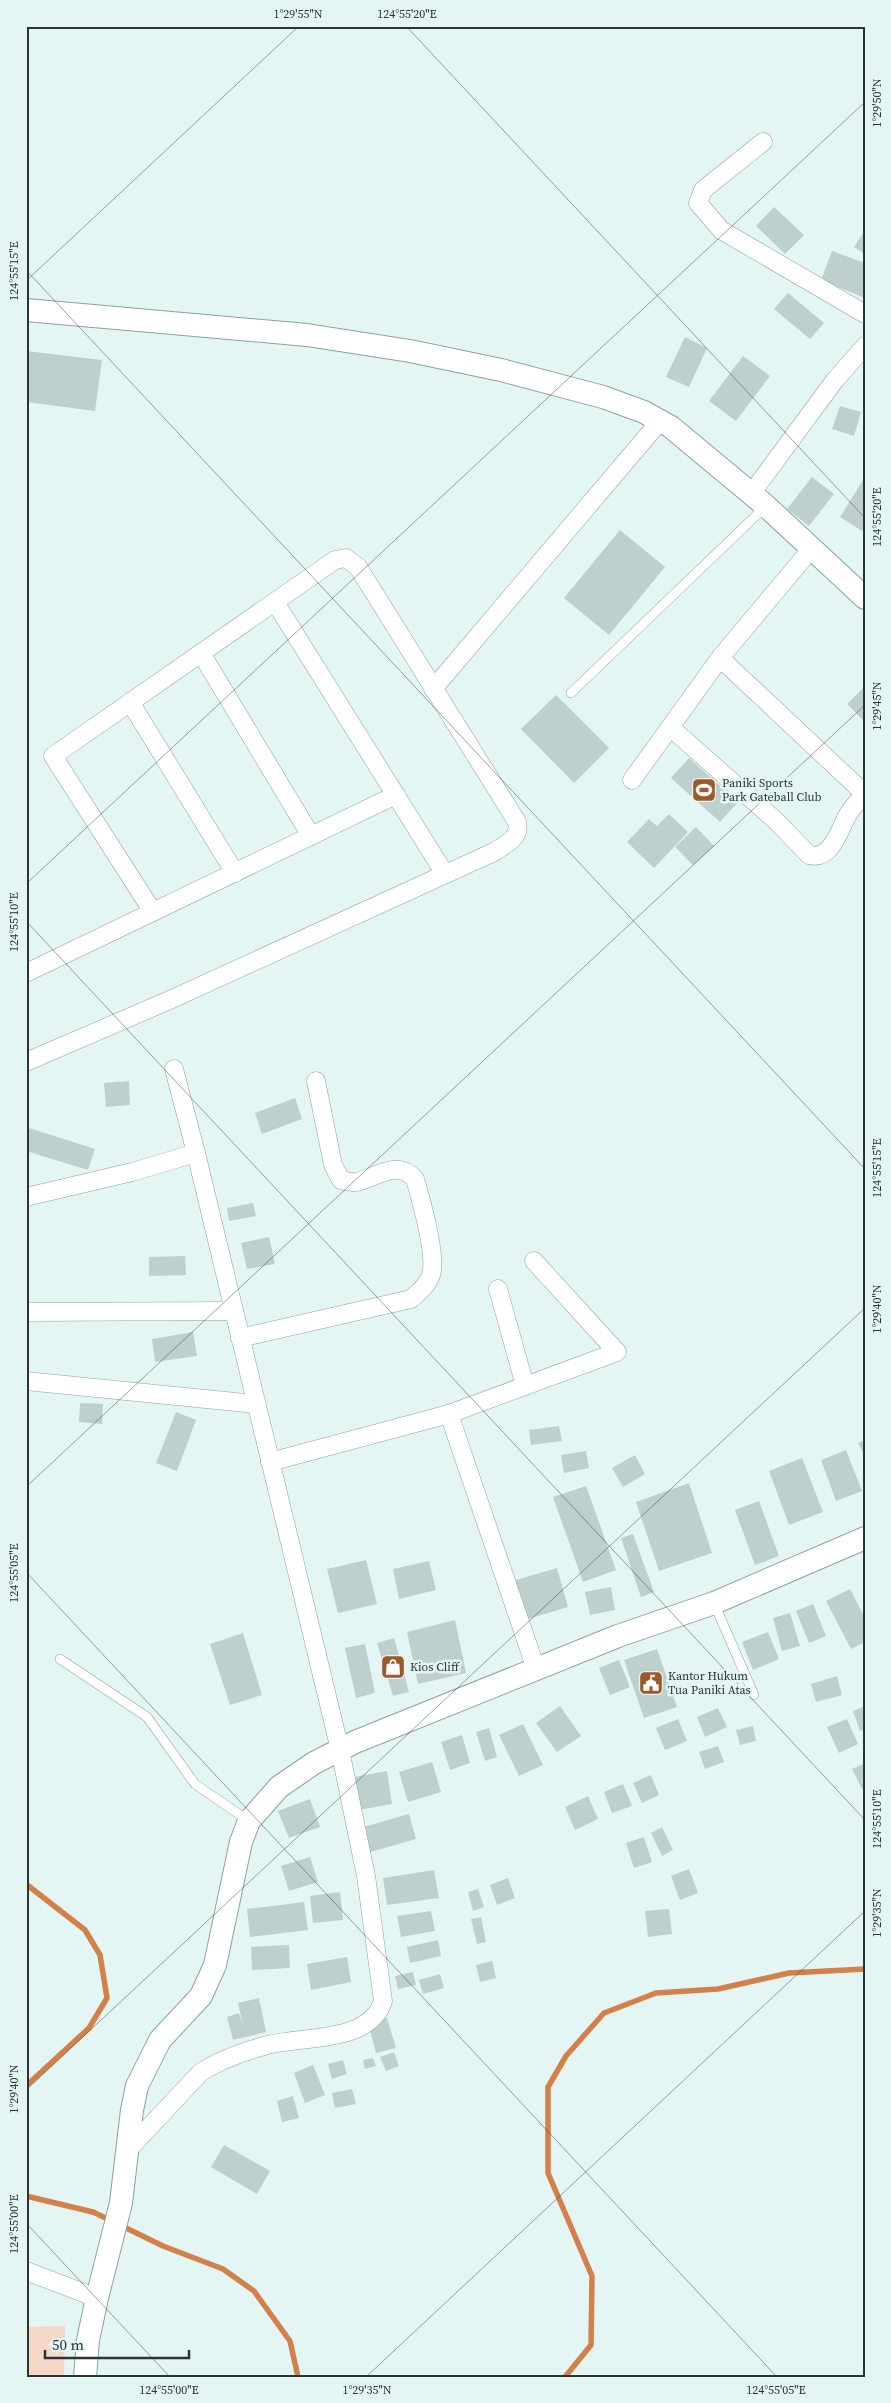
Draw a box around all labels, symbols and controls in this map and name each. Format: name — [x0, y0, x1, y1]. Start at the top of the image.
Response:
text: 1°29'55"N — [273, 6, 323, 22]
text: 124°55'20"E — [377, 6, 437, 22]
text: 1°29'50"N — [869, 78, 885, 128]
text: 124°55'15"E — [6, 241, 22, 301]
text: 124°55'20"E — [869, 487, 885, 547]
text: 1°29'45"N — [869, 681, 885, 731]
place label: Paniki Sports Park Gateball Club — [722, 775, 822, 805]
sports icon: Paniki Sports Park Gateball Club — [691, 777, 717, 803]
text: 124°55'10"E — [6, 892, 22, 952]
text: 124°55'15"E — [869, 1138, 885, 1198]
text: 1°29'40"N — [869, 1284, 885, 1334]
text: 124°55'05"E — [6, 1543, 22, 1603]
shop icon: Kios Cliff — [380, 1654, 406, 1680]
place label: Kios Cliff — [410, 1659, 460, 1675]
place label: Kantor Hukum Tua Paniki Atas — [668, 1668, 751, 1698]
public building icon: Kantor Hukum Tua Paniki Atas — [638, 1670, 664, 1696]
text: 124°55'10"E — [869, 1789, 885, 1849]
text: 1°29'35"N — [869, 1888, 885, 1938]
text: 1°29'40"N — [6, 2064, 22, 2114]
text: 124°55'00"E — [6, 2194, 22, 2254]
scale bar — [45, 2328, 189, 2360]
text: 50 m — [52, 2334, 84, 2355]
text: 124°55'00"E — [139, 2382, 199, 2398]
text: 1°29'35"N — [342, 2382, 392, 2398]
text: 124°55'05"E — [746, 2382, 806, 2398]

